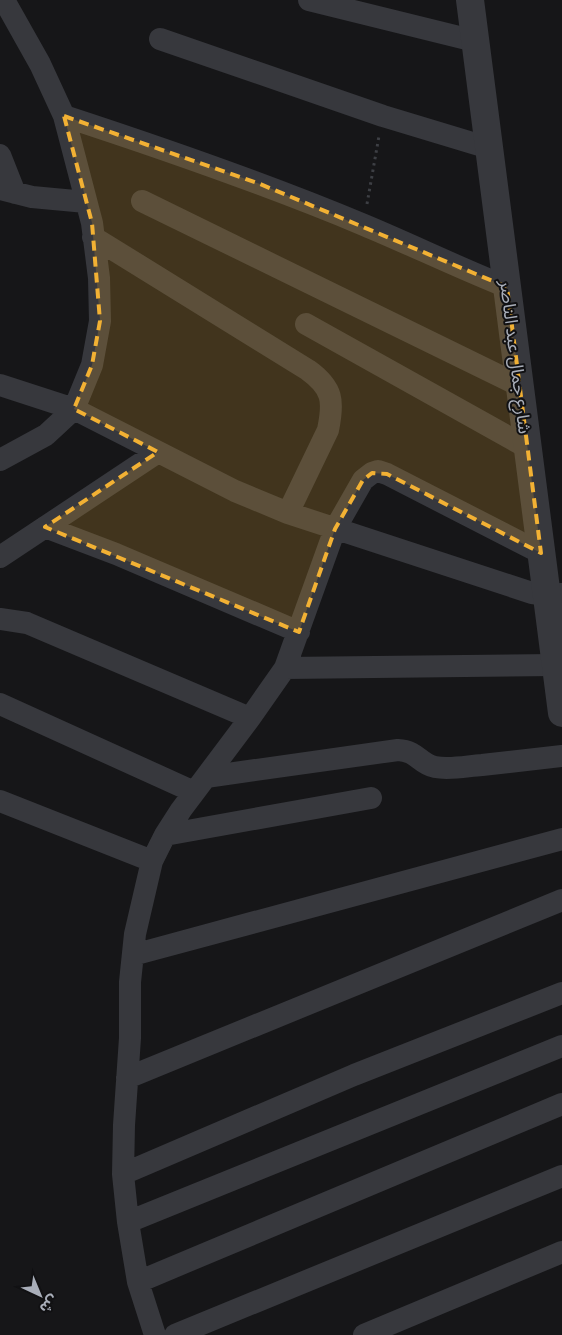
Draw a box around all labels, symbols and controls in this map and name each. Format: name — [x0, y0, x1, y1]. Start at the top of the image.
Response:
street label: شارع جمال عبد الناصر — [492, 278, 538, 436]
north arrow — [15, 1270, 65, 1320]
text: ش — [36, 1291, 62, 1317]

